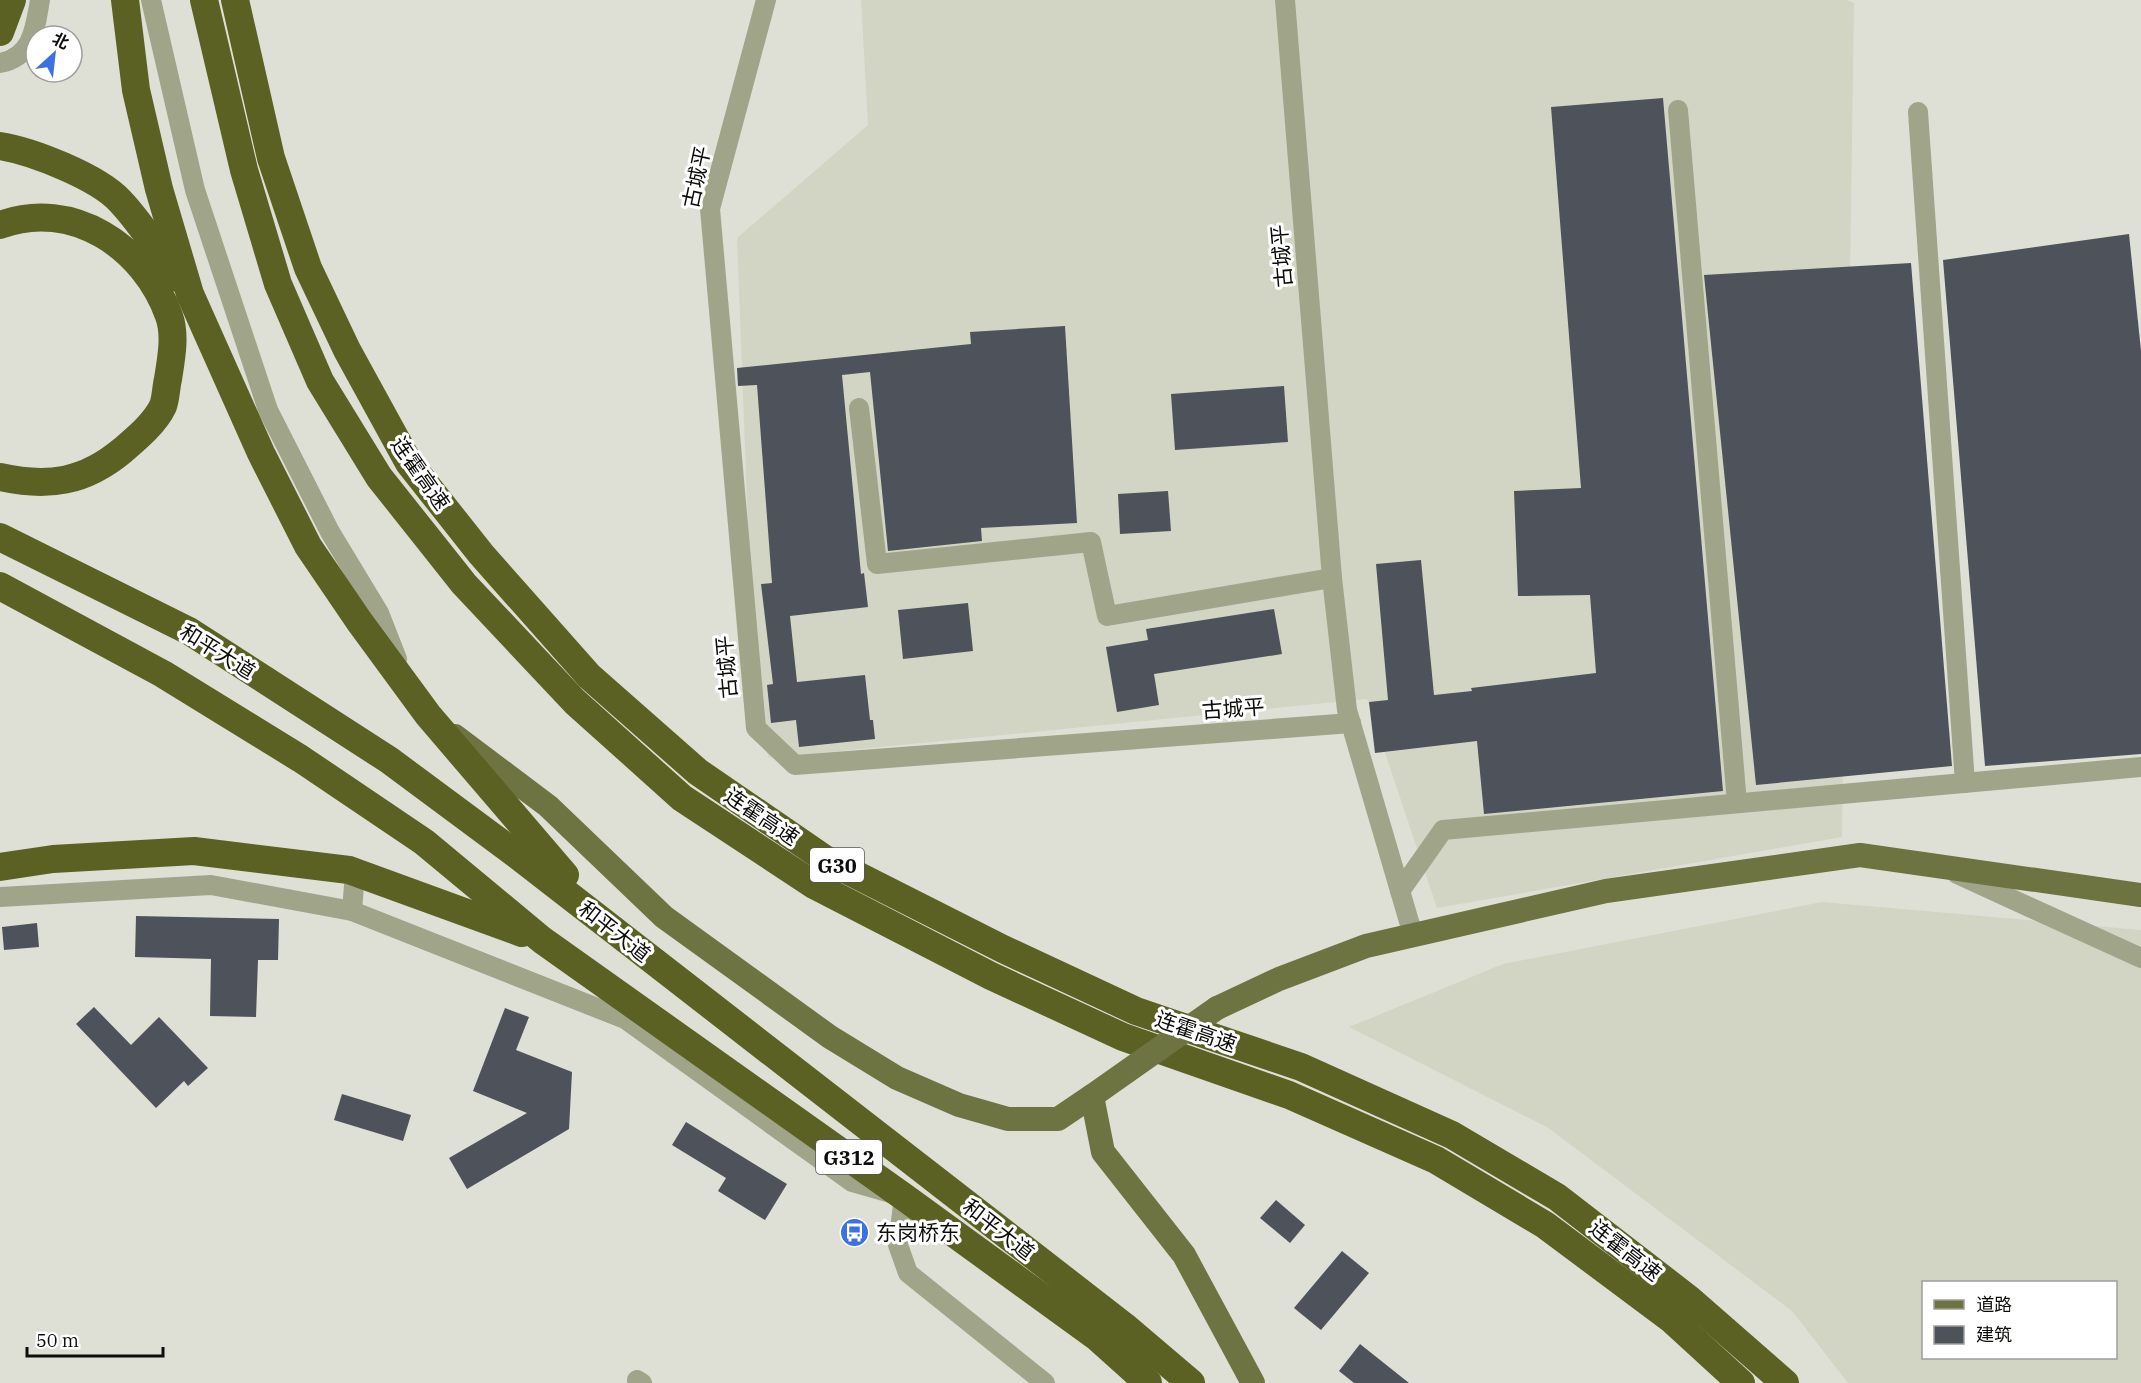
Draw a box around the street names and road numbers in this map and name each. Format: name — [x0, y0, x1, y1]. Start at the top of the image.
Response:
street label: 古城平 — [676, 143, 716, 211]
street label: 古城平 — [1264, 223, 1298, 289]
street label: 连霍高速 — [385, 431, 457, 515]
street label: 和平大道 — [175, 617, 261, 685]
street label: 古城平 — [709, 634, 743, 700]
street label: 古城平 — [1201, 692, 1265, 724]
street label: 连霍高速 — [719, 781, 805, 851]
road number: G30 — [810, 848, 864, 882]
street label: 和平大道 — [573, 894, 657, 968]
street label: 连霍高速 — [1152, 1004, 1240, 1058]
road number: G312 — [816, 1140, 882, 1174]
street label: 和平大道 — [957, 1192, 1041, 1266]
street label: 连霍高速 — [1584, 1213, 1668, 1287]

